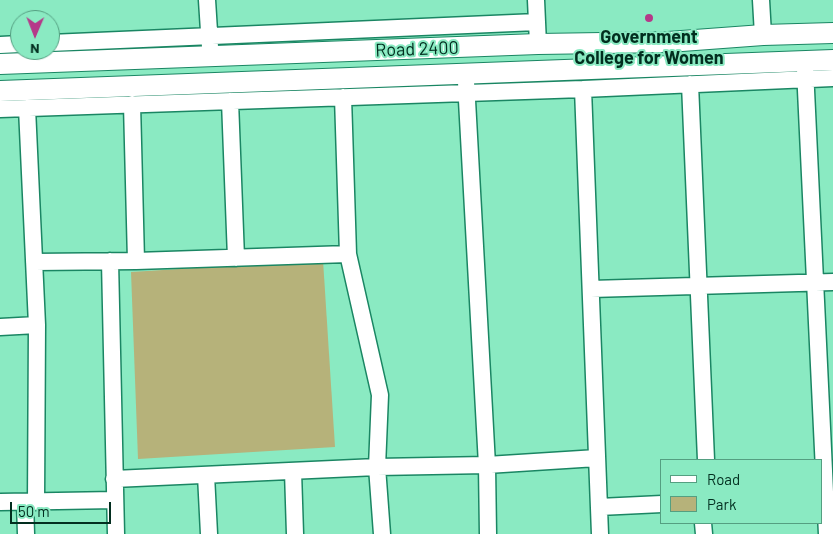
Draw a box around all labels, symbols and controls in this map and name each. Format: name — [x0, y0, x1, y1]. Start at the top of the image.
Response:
north arrow — [10, 10, 60, 60]
marker: Government College for Women — [643, 12, 655, 24]
place label: Government College for Women — [574, 26, 724, 68]
street label: Road 2400 — [375, 37, 459, 61]
text: N — [30, 41, 40, 58]
legend — [660, 459, 823, 524]
text: Road — [707, 470, 740, 488]
scale bar — [12, 492, 114, 524]
text: Park — [707, 495, 736, 513]
text: 50 m — [18, 502, 50, 520]

